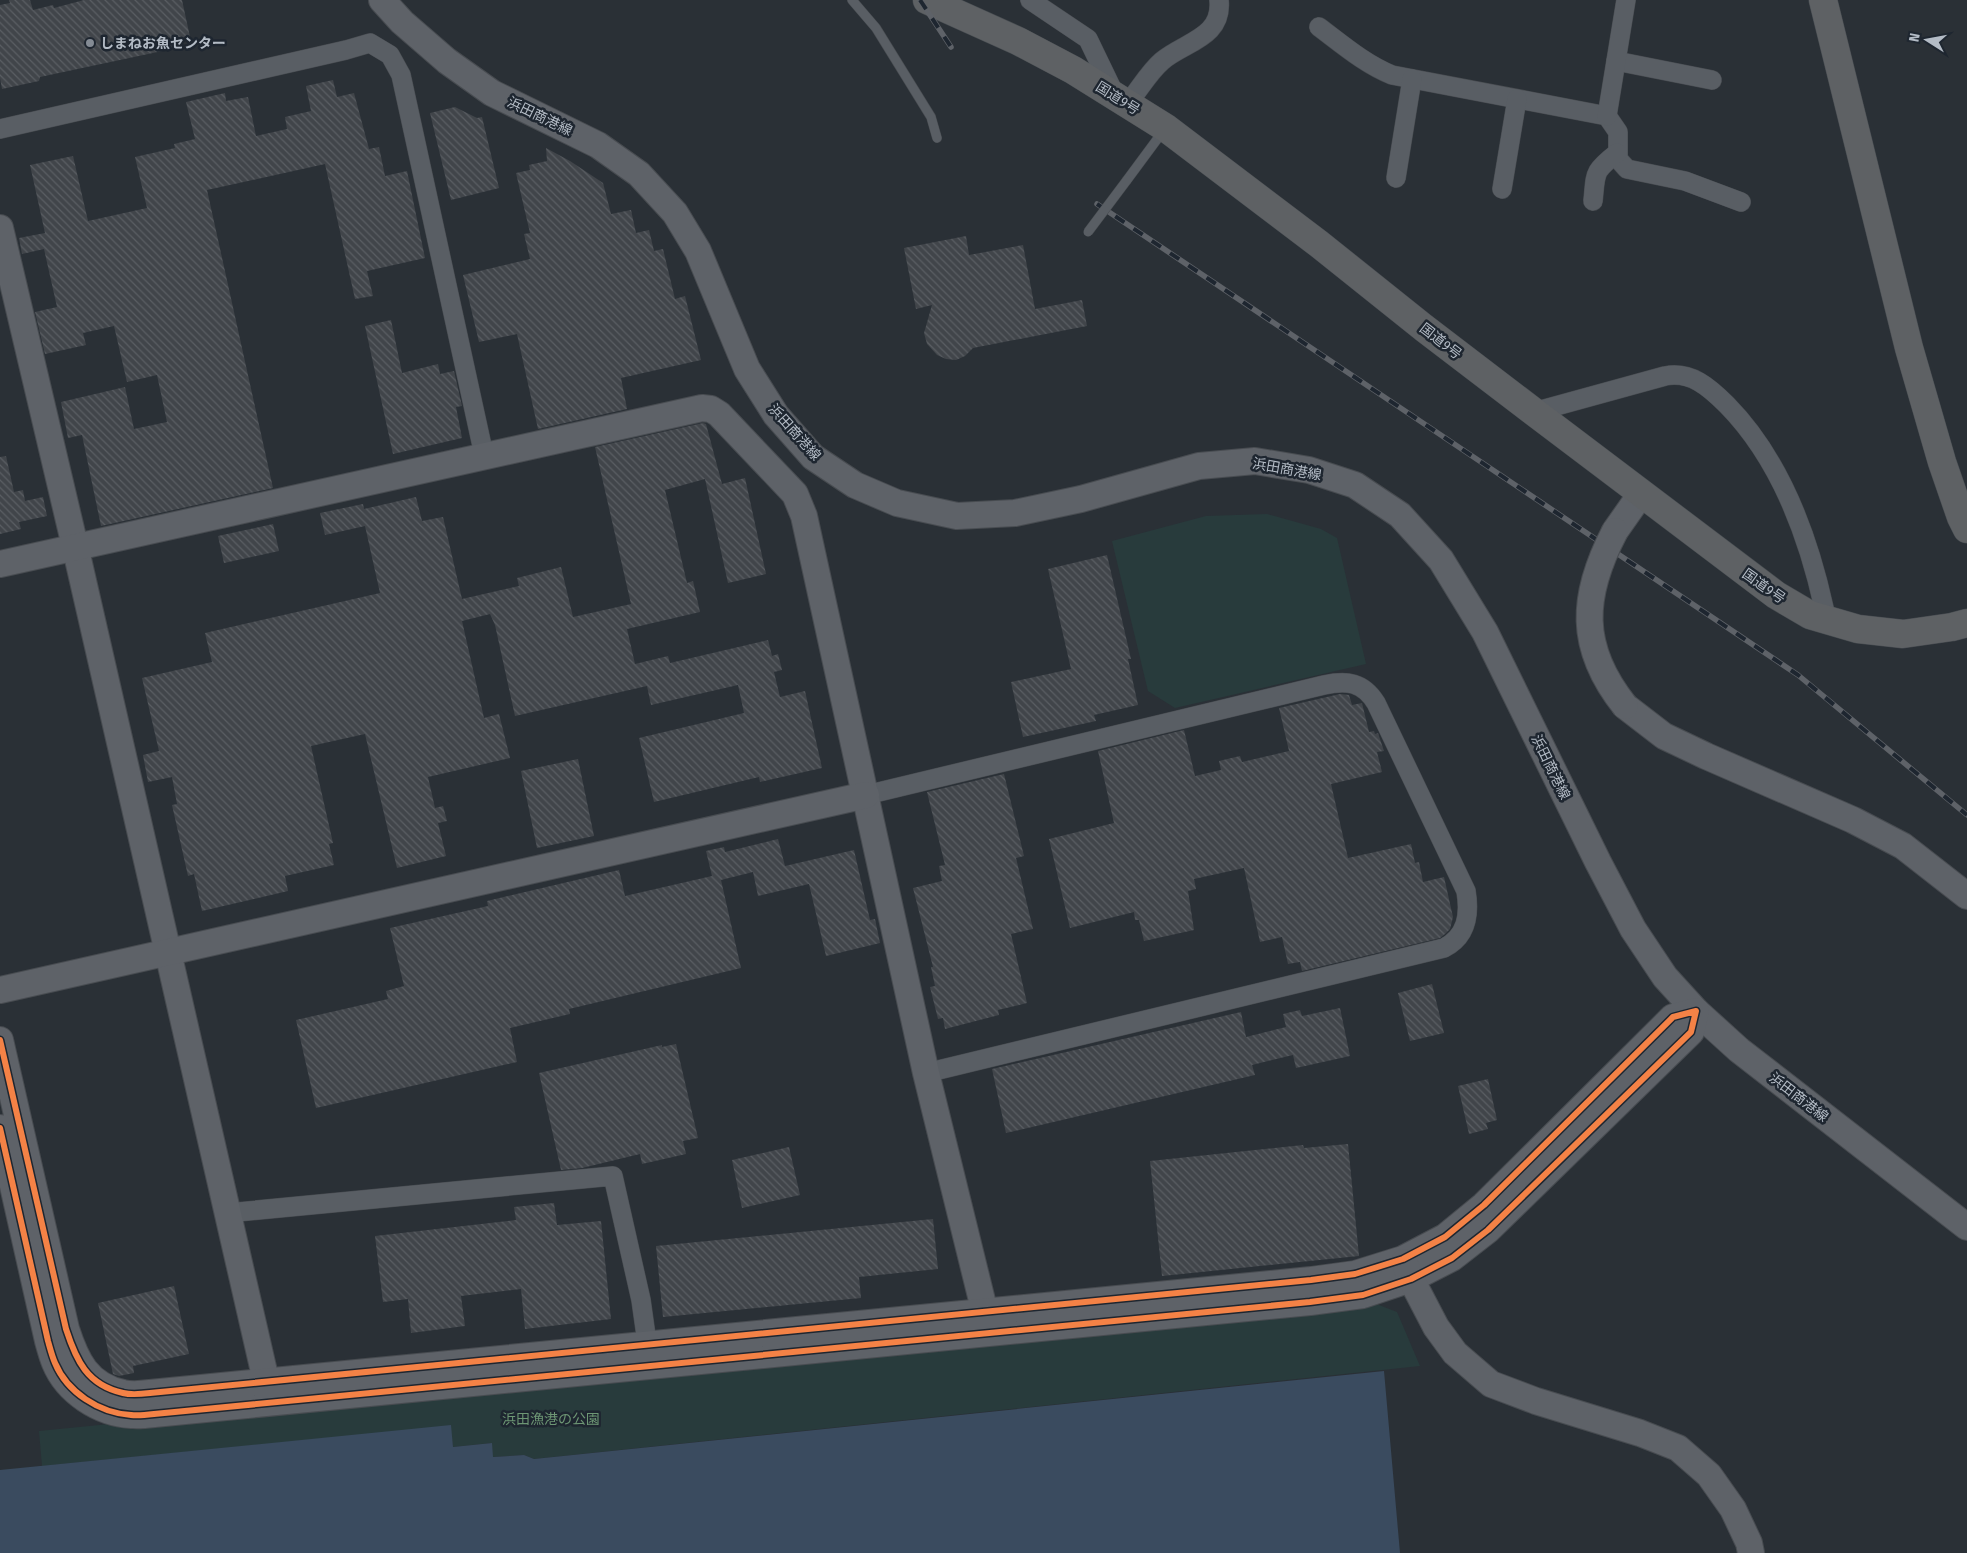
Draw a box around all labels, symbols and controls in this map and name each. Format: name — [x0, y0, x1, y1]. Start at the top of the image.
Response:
north arrow — [1902, 15, 1952, 65]
text: N — [1906, 32, 1924, 43]
place label: しまねお魚センター — [100, 35, 226, 52]
marker: しまねお魚センター — [84, 37, 96, 49]
street label: 国道9号 — [1093, 78, 1143, 119]
street label: 浜田商港線 — [505, 93, 575, 139]
street label: 国道9号 — [1416, 320, 1465, 363]
street label: 浜田商港線 — [765, 401, 824, 464]
street label: 浜田商港線 — [1251, 455, 1323, 484]
street label: 国道9号 — [1739, 565, 1789, 607]
street label: 浜田商港線 — [1528, 732, 1574, 802]
street label: 浜田商港線 — [1766, 1069, 1832, 1126]
park label: 浜田漁港の公園 — [502, 1411, 600, 1428]

